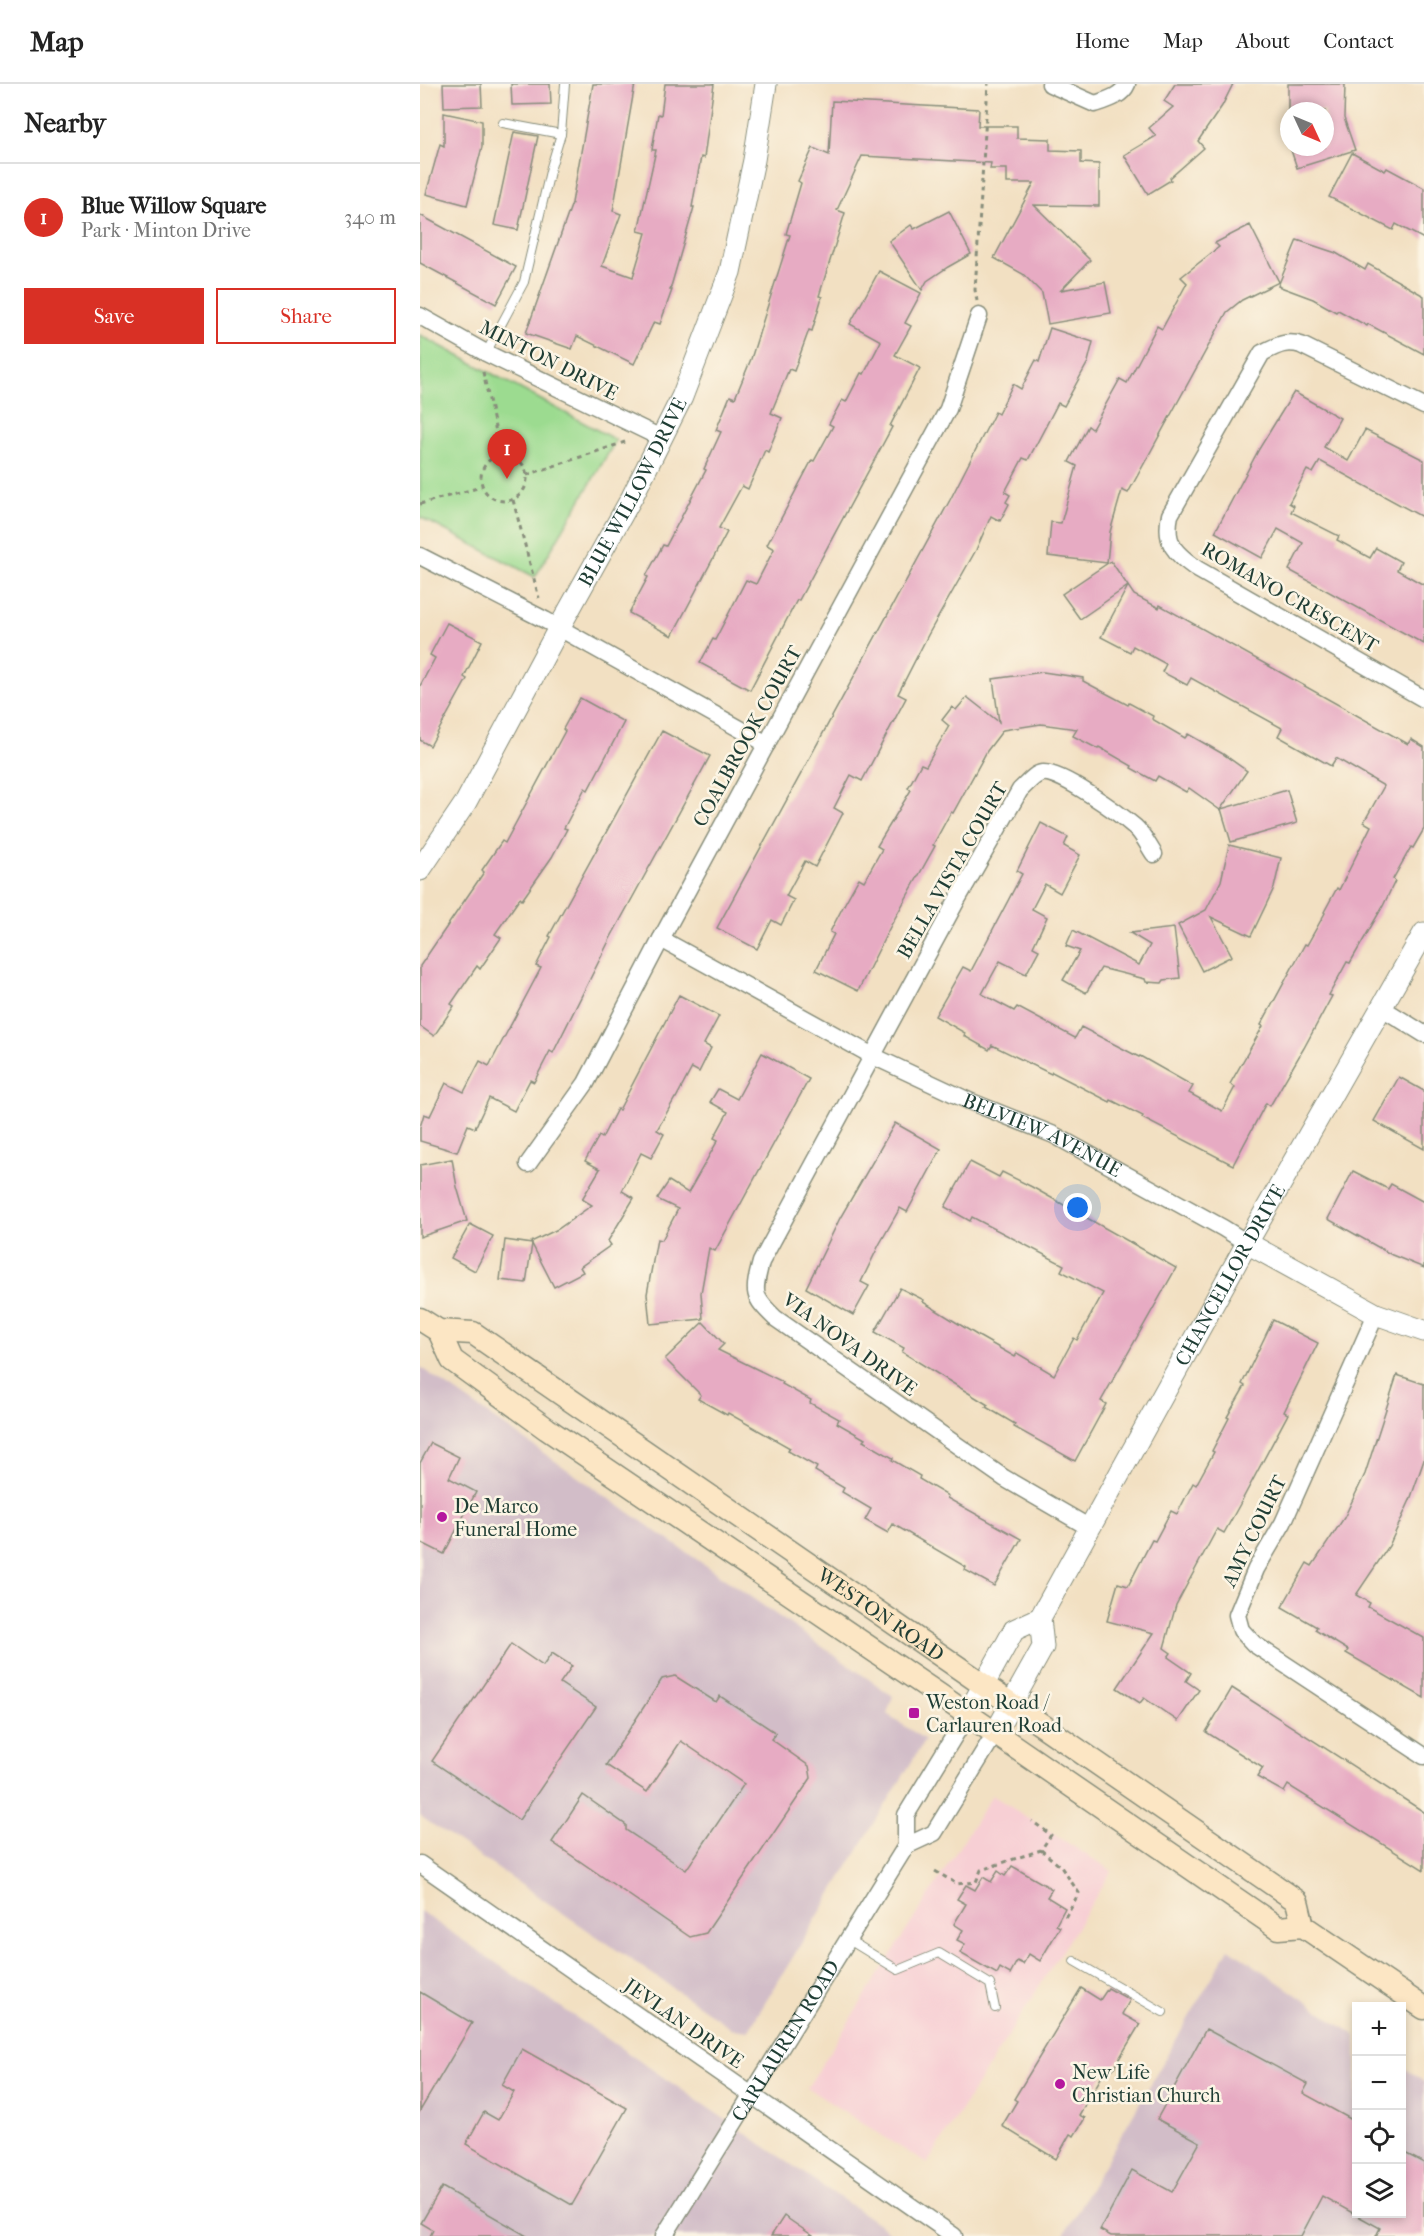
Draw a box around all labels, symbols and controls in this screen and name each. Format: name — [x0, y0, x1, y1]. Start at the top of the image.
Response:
text: Map — [30, 25, 84, 58]
text: Home — [1075, 29, 1130, 53]
text: Map — [1163, 29, 1203, 53]
text: About — [1236, 29, 1290, 53]
text: Contact — [1323, 29, 1394, 53]
north arrow — [1280, 102, 1334, 156]
text: Nearby — [24, 108, 106, 139]
text: Blue Willow Square — [81, 193, 267, 219]
text: 1 — [40, 206, 47, 229]
text: 340 m — [344, 206, 396, 229]
text: Park · Minton Drive — [81, 219, 251, 242]
button: Save — [24, 288, 204, 344]
button: Share — [216, 288, 396, 344]
street label: MINTON DRIVE — [476, 316, 622, 405]
street label: BLUE WILLOW DRIVE — [574, 394, 692, 591]
pin: 1 — [488, 430, 526, 479]
street label: ROMANO CRESCENT — [1197, 537, 1383, 658]
street label: COALBROOK COURT — [688, 641, 807, 831]
street label: BELLA VISTA COURT — [892, 777, 1013, 963]
street label: BELVIEW AVENUE — [959, 1089, 1126, 1182]
street label: CHANCELLOR DRIVE — [1171, 1180, 1290, 1370]
your location — [1063, 1193, 1092, 1222]
street label: VIA NOVA DRIVE — [777, 1287, 921, 1401]
street label: AMY COURT — [1217, 1471, 1292, 1592]
place label: De Marco Funeral Home — [454, 1495, 577, 1541]
marker: De Marco Funeral Home — [435, 1510, 449, 1524]
street label: WESTON ROAD — [812, 1562, 948, 1666]
place label: Weston Road / Carlauren Road — [925, 1691, 1063, 1737]
marker: Weston Road / Carlauren Road — [907, 1706, 921, 1720]
street label: CARLAUREN ROAD — [727, 1956, 844, 2126]
street label: JEVLAN DRIVE — [618, 1973, 748, 2073]
map controls — [1352, 2002, 1406, 2218]
button: + — [1352, 2002, 1406, 2056]
button: − — [1352, 2056, 1406, 2110]
place label: New Life Christian Church — [1072, 2061, 1222, 2107]
marker: New Life Christian Church — [1053, 2077, 1067, 2091]
button: locate — [1352, 2110, 1406, 2164]
button: layers — [1352, 2164, 1406, 2218]

